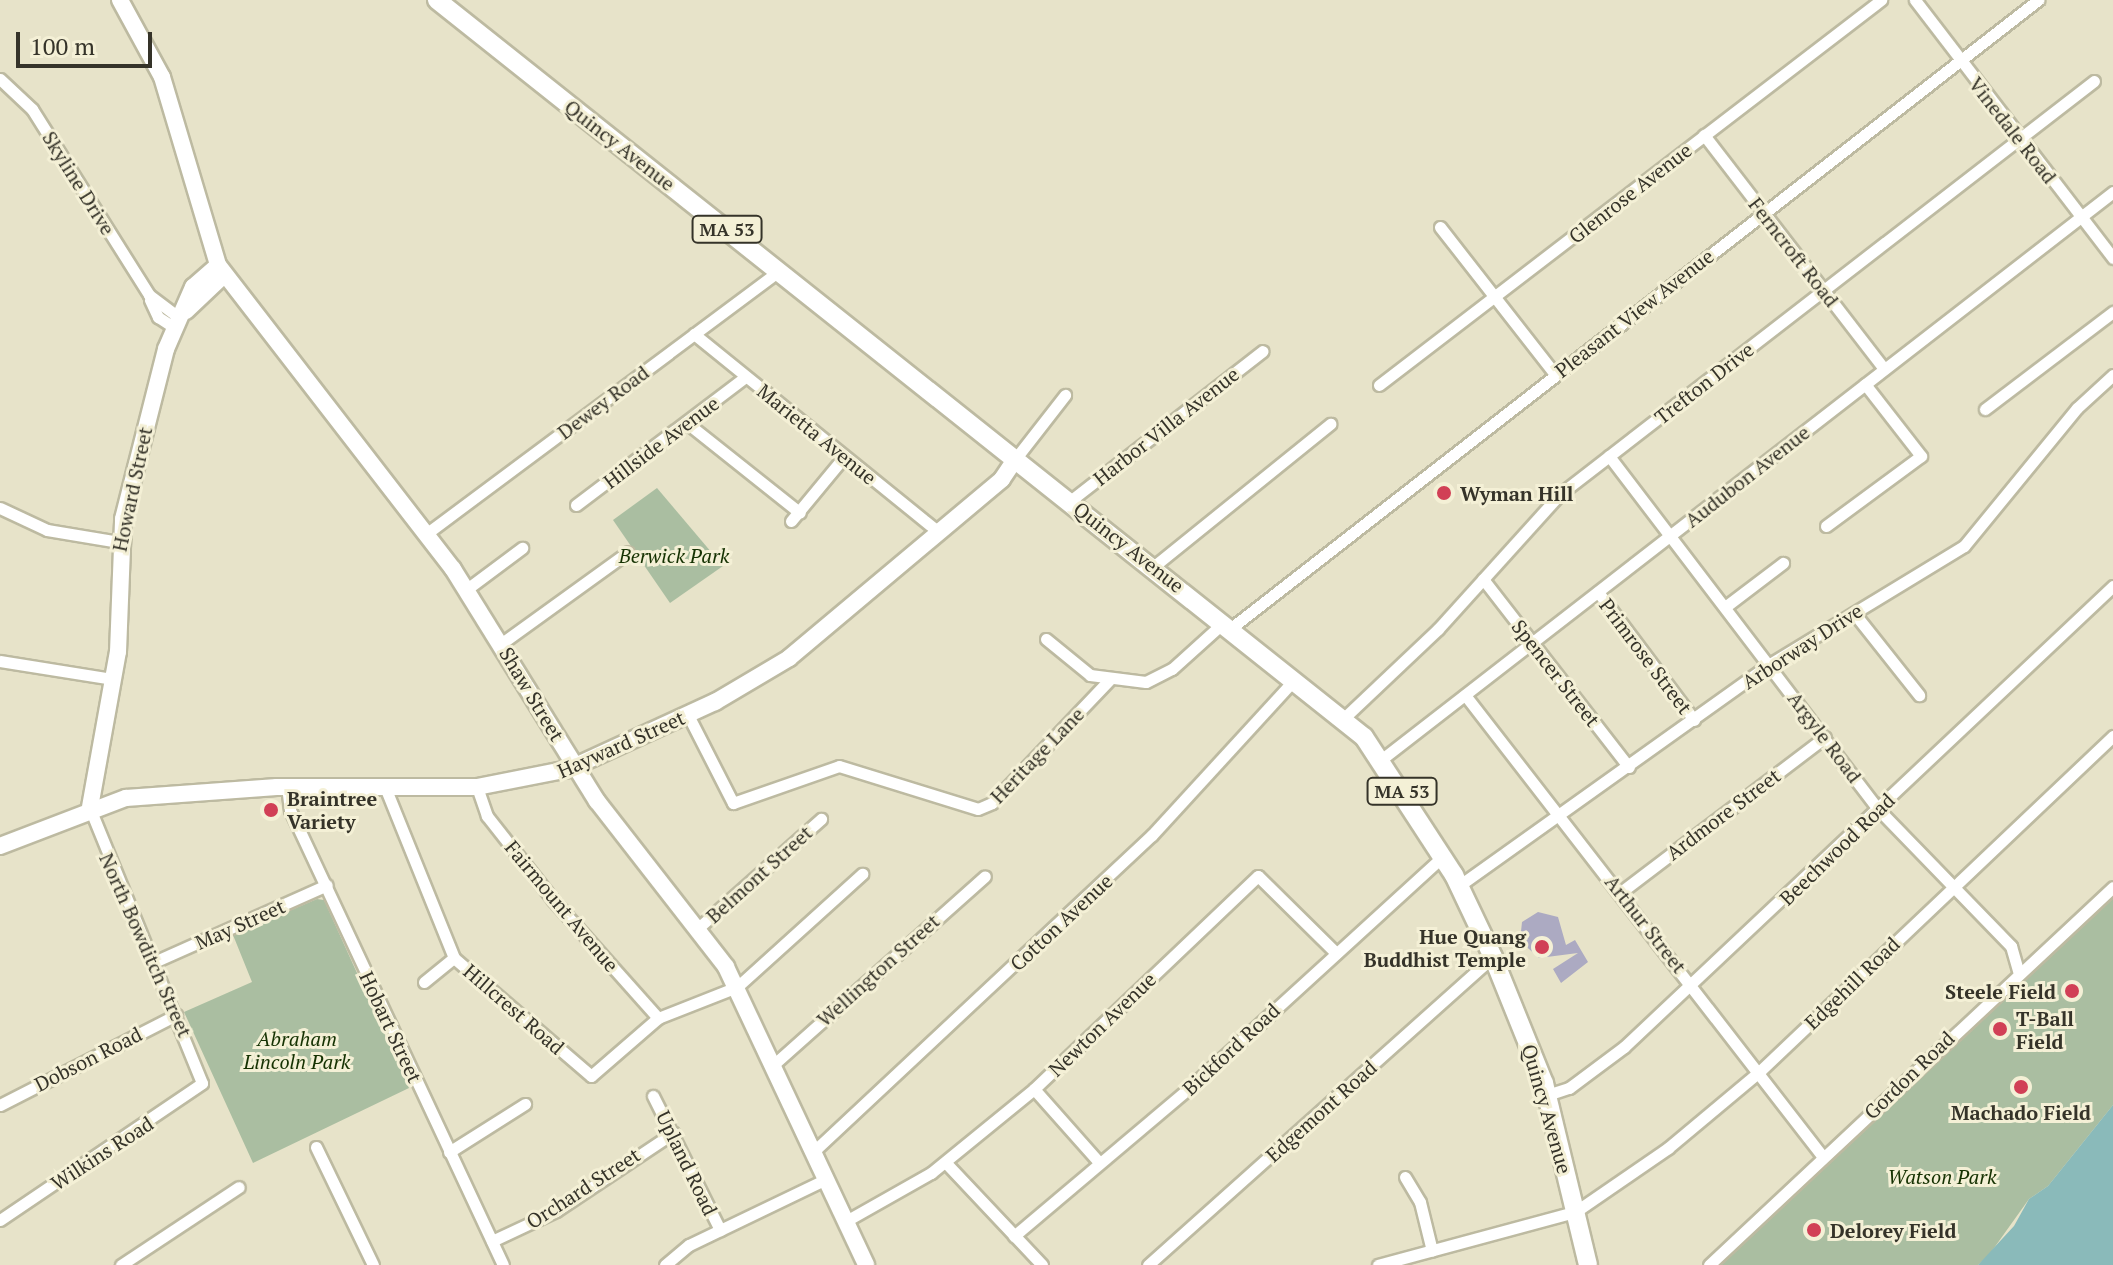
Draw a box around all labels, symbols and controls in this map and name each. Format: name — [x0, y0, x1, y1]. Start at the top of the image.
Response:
scale bar — [20, 16, 156, 66]
text: 100 m — [30, 30, 95, 62]
street label: Vinedale Road — [1964, 72, 2062, 188]
street label: Quincy Avenue — [560, 94, 680, 196]
street label: Skyline Drive — [38, 127, 120, 239]
street label: Glenrose Avenue — [1564, 138, 1696, 248]
street label: Ferncroft Road — [1744, 193, 1844, 311]
road number: MA 53 — [691, 215, 763, 243]
street label: Pleasant View Avenue — [1550, 243, 1718, 383]
street label: Trefton Drive — [1650, 337, 1758, 429]
street label: Dewey Road — [553, 360, 653, 444]
street label: Harbor Villa Avenue — [1088, 361, 1244, 491]
street label: Marietta Avenue — [753, 379, 881, 489]
street label: Hillside Avenue — [598, 391, 724, 493]
street label: Audubon Avenue — [1680, 420, 1814, 532]
street label: Howard Street — [107, 424, 157, 554]
place label: Wyman Hill — [1460, 481, 1573, 505]
marker: Wyman Hill — [1435, 484, 1453, 502]
street label: Quincy Avenue — [1069, 496, 1189, 598]
park label: Berwick Park — [619, 543, 729, 567]
street label: Primrose Street — [1595, 593, 1697, 719]
street label: Arborway Drive — [1737, 598, 1867, 694]
street label: Spencer Street — [1507, 615, 1605, 731]
street label: Shaw Street — [495, 643, 569, 745]
street label: Argyle Road — [1783, 687, 1867, 787]
street label: Heritage Lane — [985, 702, 1089, 808]
street label: Hayward Street — [554, 705, 688, 783]
street label: Ardmore Street — [1661, 763, 1785, 865]
road number: MA 53 — [1366, 777, 1438, 805]
place label: Braintree Variety — [287, 786, 377, 833]
street label: Beechwood Road — [1775, 788, 1899, 910]
marker: Braintree Variety — [262, 801, 280, 819]
street label: Belmont Street — [701, 820, 817, 928]
street label: Fairmount Avenue — [500, 835, 624, 977]
street label: North Bowditch Street — [95, 849, 197, 1041]
street label: Cotton Avenue — [1005, 868, 1117, 976]
street label: Arthur Street — [1600, 870, 1692, 978]
street label: May Street — [191, 894, 289, 954]
street label: Wellington Street — [812, 909, 944, 1031]
place label: Hue Quang Buddhist Temple — [1364, 924, 1526, 971]
street label: Edgehill Road — [1800, 932, 1904, 1034]
marker: Hue Quang Buddhist Temple — [1533, 938, 1551, 956]
street label: Hillcrest Road — [459, 959, 569, 1059]
street label: Newton Avenue — [1043, 967, 1161, 1081]
street label: Hobart Street — [355, 968, 427, 1086]
place label: Steele Field — [1945, 979, 2056, 1003]
marker: Steele Field — [2063, 982, 2081, 1000]
street label: Bickford Road — [1178, 998, 1284, 1100]
place label: T-Ball Field — [2016, 1006, 2074, 1053]
marker: T-Ball Field — [1991, 1020, 2009, 1038]
street label: Dobson Road — [30, 1022, 146, 1096]
street label: Gordon Road — [1859, 1026, 1959, 1124]
park label: Abraham Lincoln Park — [244, 1027, 350, 1074]
street label: Quincy Avenue — [1517, 1041, 1577, 1177]
street label: Edgemont Road — [1261, 1055, 1381, 1167]
marker: Machado Field — [2012, 1078, 2030, 1096]
place label: Machado Field — [1951, 1100, 2091, 1124]
street label: Upland Road — [651, 1107, 723, 1219]
street label: Wilkins Road — [46, 1111, 158, 1195]
street label: Orchard Street — [522, 1142, 644, 1234]
park label: Watson Park — [1887, 1164, 1997, 1188]
place label: Delorey Field — [1830, 1218, 1956, 1242]
marker: Delorey Field — [1805, 1221, 1823, 1239]

